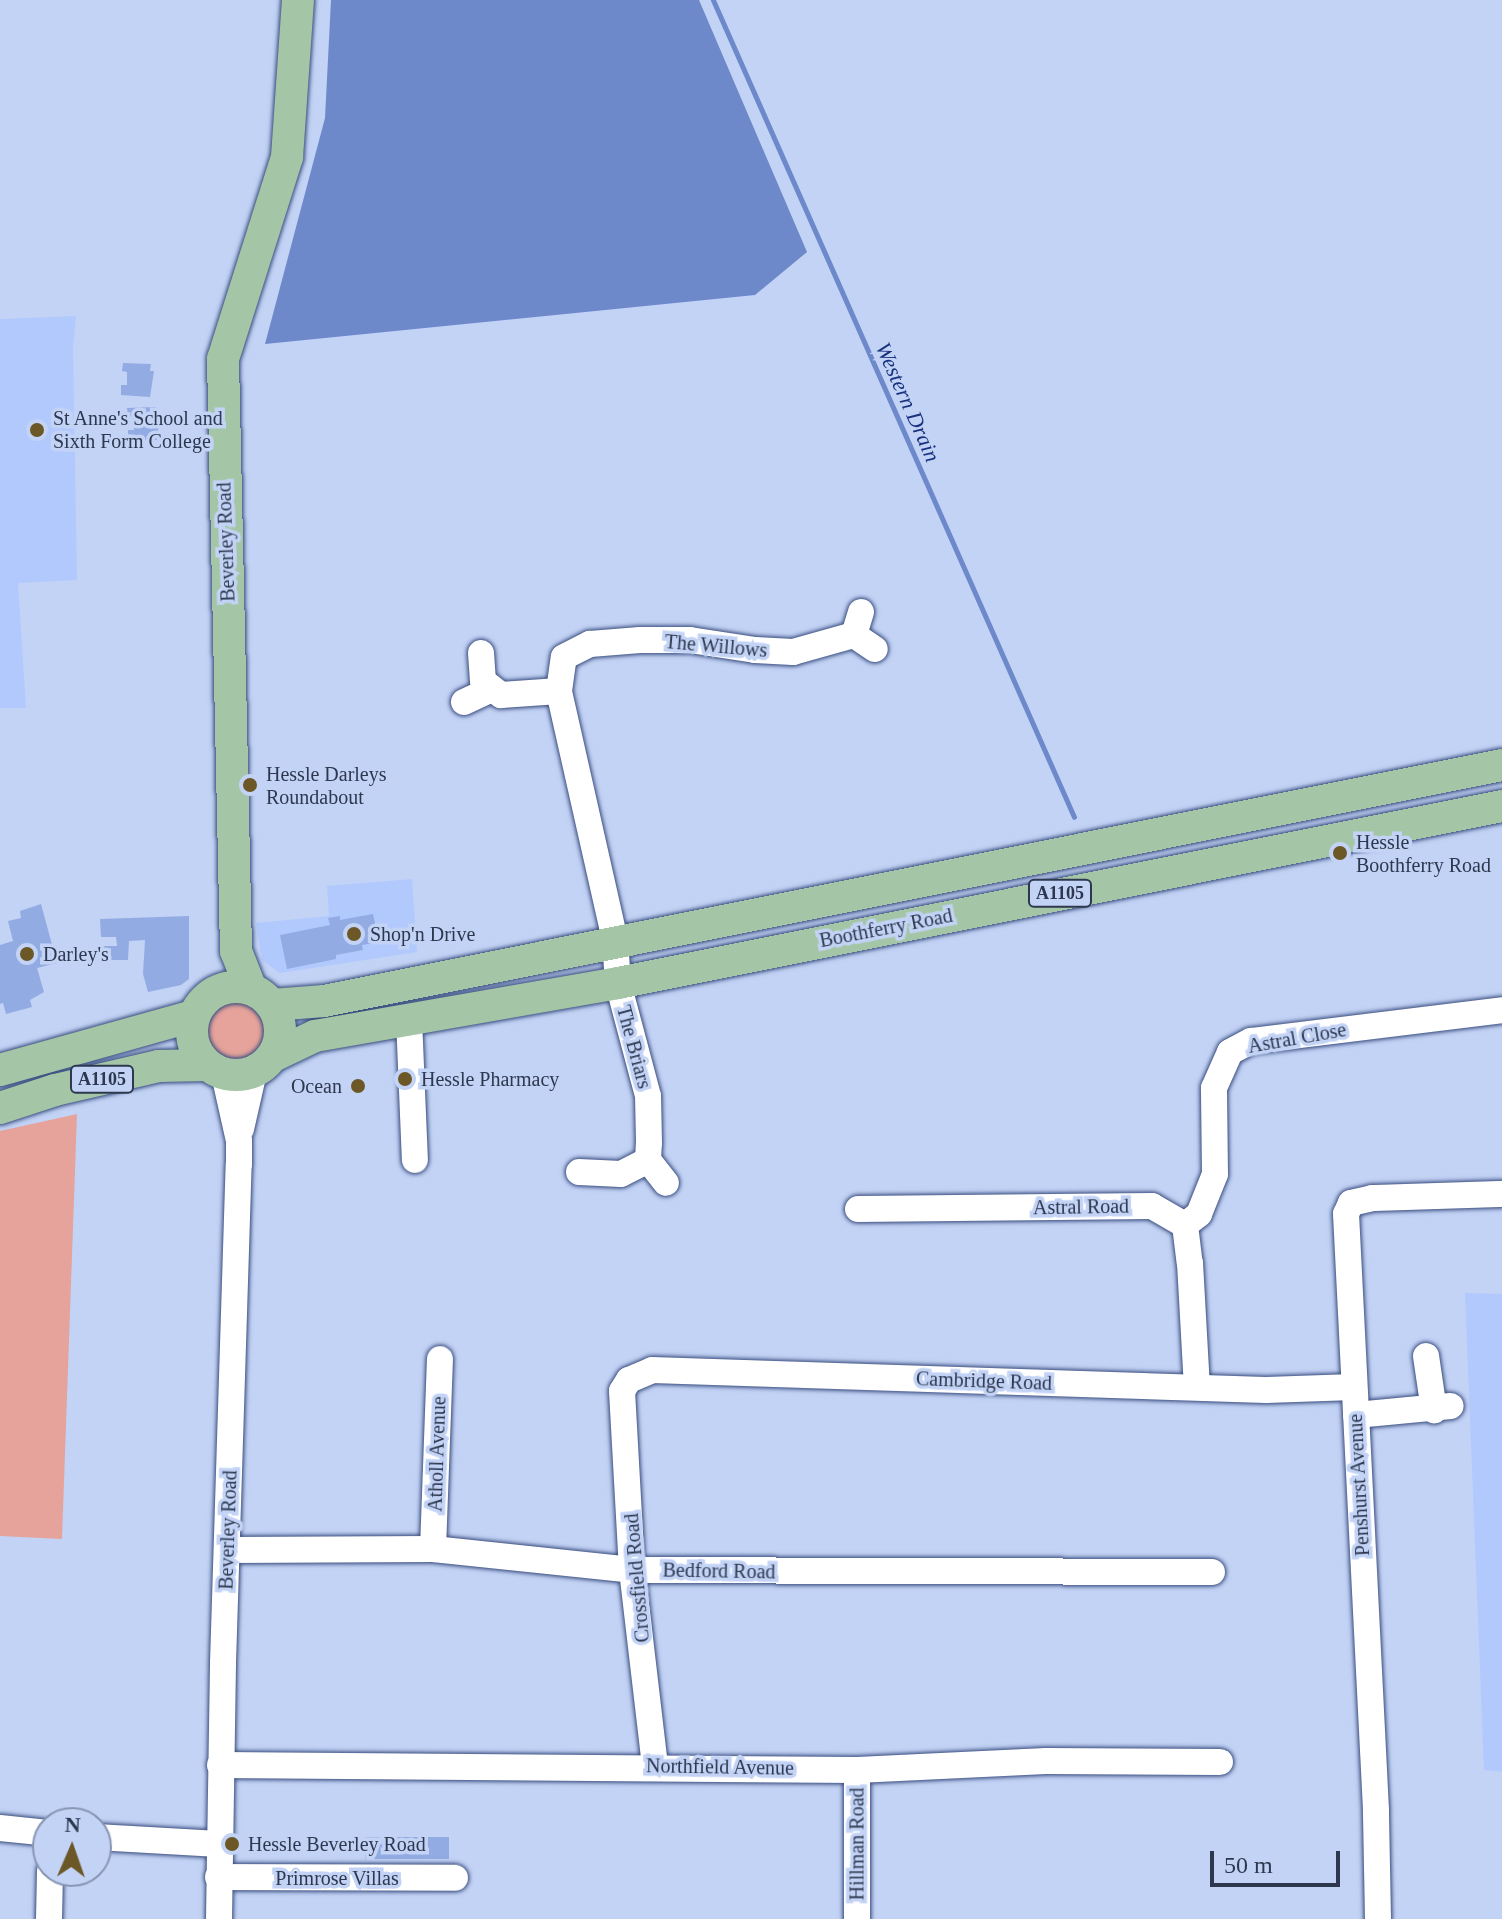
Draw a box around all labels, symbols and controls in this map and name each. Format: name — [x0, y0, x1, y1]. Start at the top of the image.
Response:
water label: Western Drain — [870, 338, 946, 466]
place label: St Anne's School and Sixth Form College — [53, 406, 224, 453]
marker: St Anne's School and Sixth Form College — [28, 421, 46, 439]
street label: Beverley Road — [212, 482, 240, 602]
street label: The Willows — [664, 630, 768, 662]
place label: Hessle Darleys Roundabout — [266, 762, 387, 809]
marker: Hessle Darleys Roundabout — [241, 776, 259, 794]
place label: Hessle Boothferry Road — [1356, 830, 1491, 877]
marker: Hessle Boothferry Road — [1331, 844, 1349, 862]
road number: A1105 — [1026, 879, 1094, 907]
street label: Boothferry Road — [817, 903, 955, 953]
place label: Shop'n Drive — [370, 922, 475, 946]
marker: Shop'n Drive — [345, 925, 363, 943]
place label: Darley's — [43, 942, 109, 966]
marker: Darley's — [18, 945, 36, 963]
street label: The Briars — [611, 1003, 657, 1091]
street label: Astral Close — [1246, 1018, 1348, 1058]
road number: A1105 — [68, 1065, 136, 1093]
place label: Hessle Pharmacy — [421, 1067, 559, 1091]
marker: Hessle Pharmacy — [396, 1070, 414, 1088]
place label: Ocean — [291, 1074, 342, 1098]
marker: Ocean — [349, 1077, 367, 1095]
street label: Astral Road — [1033, 1194, 1129, 1220]
street label: Cambridge Road — [916, 1367, 1052, 1395]
street label: Atholl Avenue — [423, 1395, 451, 1513]
street label: Penshurst Avenue — [1343, 1413, 1375, 1557]
street label: Beverley Road — [214, 1470, 242, 1590]
street label: Crossfield Road — [619, 1512, 655, 1644]
street label: Bedford Road — [662, 1558, 776, 1584]
street label: Northfield Avenue — [645, 1754, 795, 1780]
street label: Hillman Road — [845, 1788, 869, 1900]
north arrow — [32, 1807, 112, 1887]
text: N — [64, 1812, 81, 1837]
place label: Hessle Beverley Road — [248, 1832, 426, 1856]
marker: Hessle Beverley Road — [223, 1835, 241, 1853]
scale bar — [1214, 1835, 1344, 1885]
text: 50 m — [1224, 1852, 1273, 1878]
street label: Primrose Villas — [275, 1866, 399, 1890]

